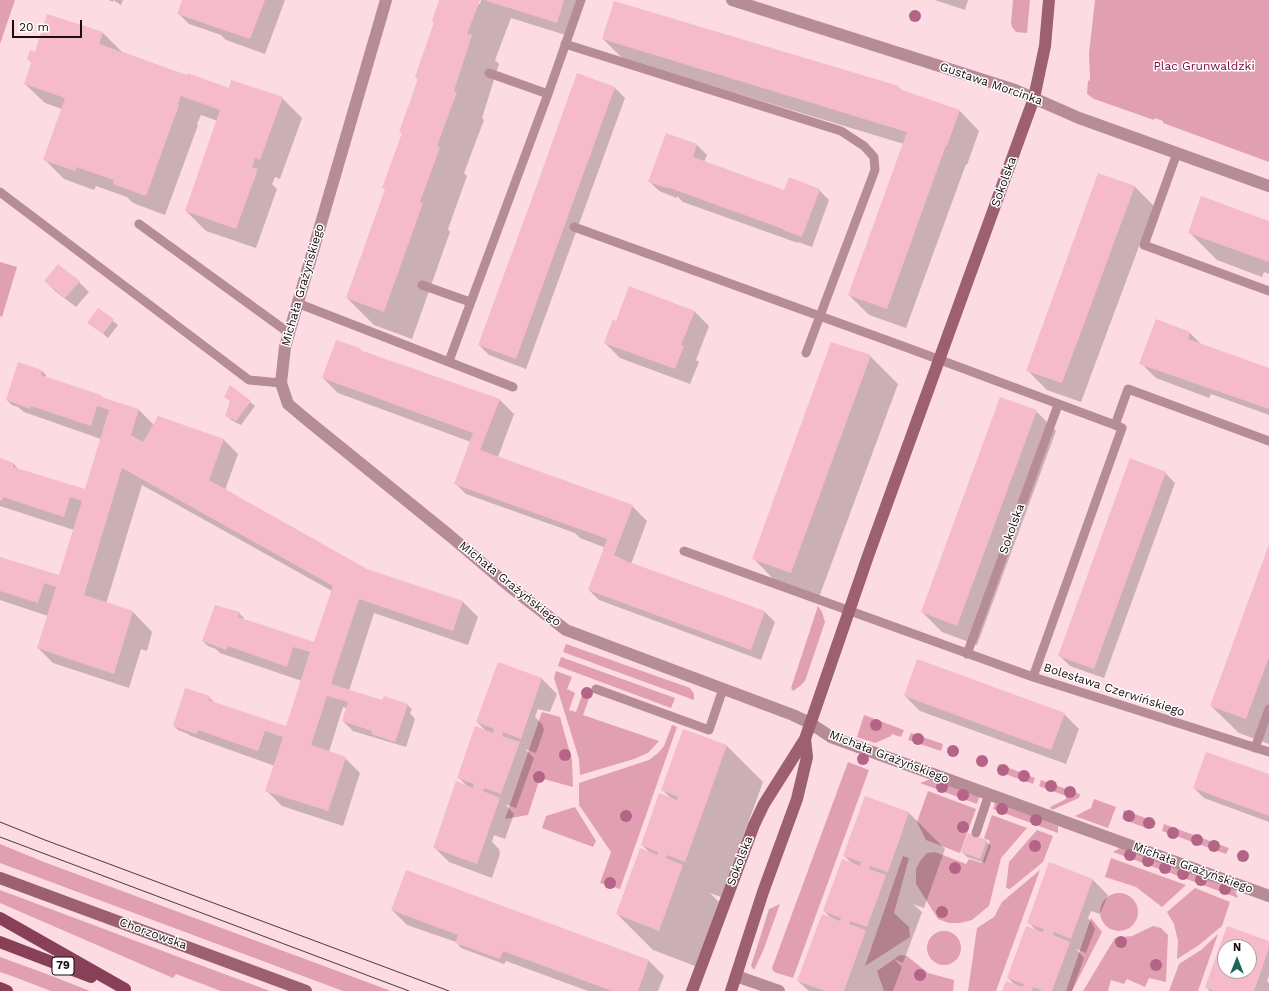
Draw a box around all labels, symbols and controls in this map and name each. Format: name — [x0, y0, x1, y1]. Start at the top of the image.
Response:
scale bar — [14, 12, 84, 38]
text: 20 m — [19, 20, 49, 34]
park label: Plac Grunwaldzki — [1153, 59, 1255, 73]
street label: Gustawa Morcinka — [938, 60, 1044, 108]
street label: Sokolska — [988, 155, 1020, 209]
street label: Michała Grażyńskiego — [279, 222, 327, 348]
street label: Sokolska — [996, 502, 1028, 556]
street label: Michała Grażyńskiego — [456, 539, 564, 629]
street label: Bolesława Czerwińskiego — [1042, 660, 1186, 720]
street label: Michała Grażyńskiego — [827, 728, 951, 786]
street label: Sokolska — [724, 834, 756, 888]
street label: Michała Grażyńskiego — [1131, 840, 1255, 896]
street label: Chorzowska — [117, 915, 189, 953]
north arrow — [1217, 939, 1257, 979]
text: N — [1233, 941, 1241, 954]
road number: 79 — [52, 957, 74, 975]

